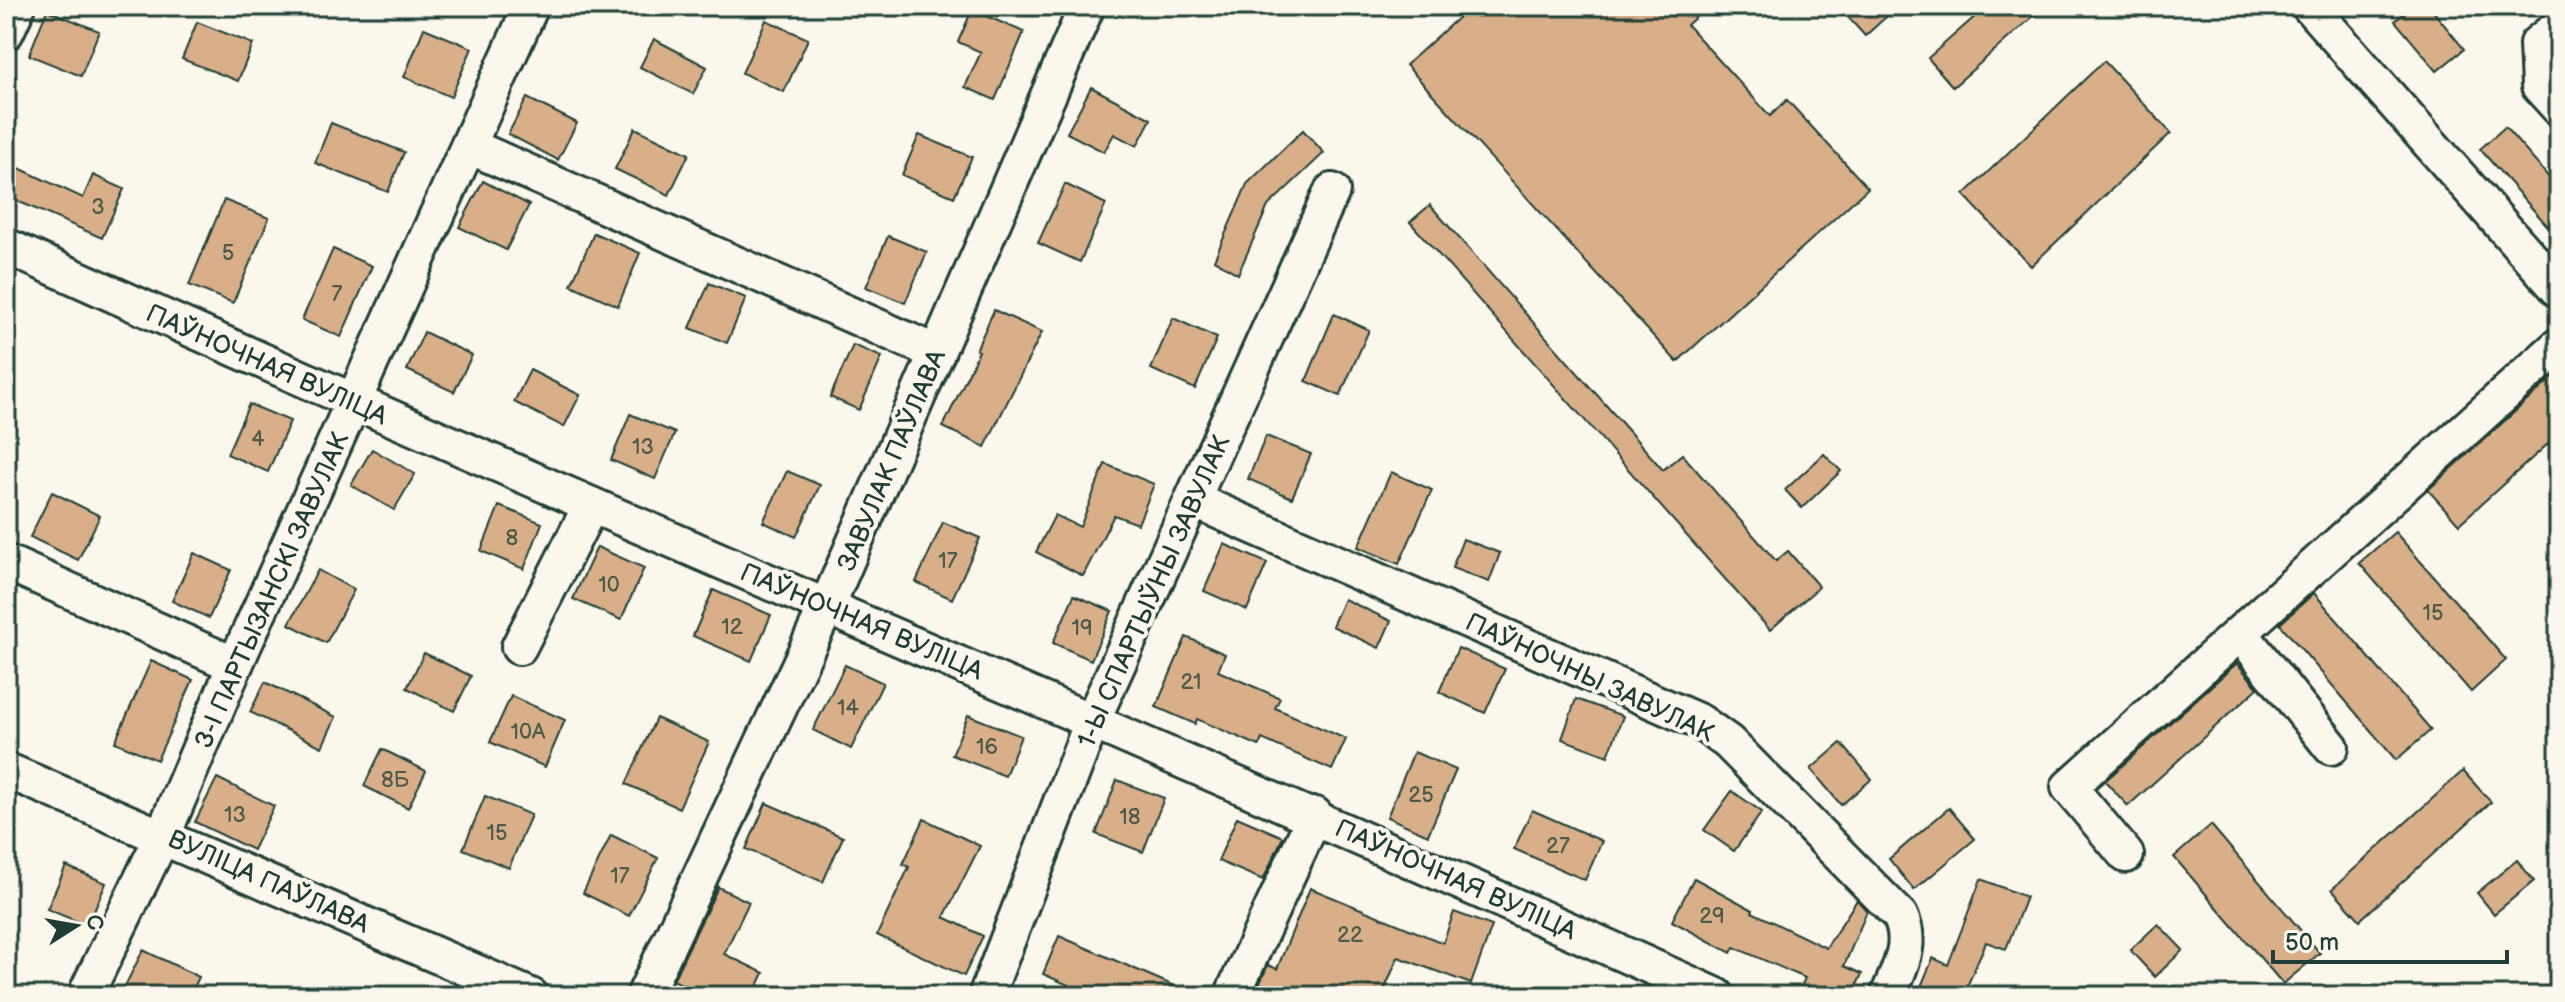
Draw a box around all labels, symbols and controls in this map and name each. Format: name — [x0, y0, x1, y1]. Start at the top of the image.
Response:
house number: 3 — [91, 194, 105, 221]
house number: 5 — [222, 240, 234, 267]
house number: 7 — [332, 281, 343, 308]
street label: ПАЎНОЧНАЯ ВУЛІЦА — [141, 298, 392, 433]
street label: ЗАВУЛАК ПАЎЛАВА — [832, 345, 953, 576]
house number: 4 — [251, 426, 265, 453]
street label: 3-І ПАРТЫЗАНСКІ ЗАВУЛАК — [189, 428, 356, 753]
street label: 1-Ы СПАРТЫЎНЫ ЗАВУЛАК — [1071, 431, 1237, 752]
house number: 13 — [632, 434, 654, 461]
house number: 8 — [506, 525, 518, 552]
house number: 17 — [938, 548, 958, 575]
street label: ПАЎНОЧНАЯ ВУЛІЦА — [735, 557, 988, 688]
house number: 10 — [598, 572, 620, 599]
house number: 15 — [2422, 600, 2444, 627]
street label: ПАЎНОЧНЫ ЗАВУЛАК — [1460, 607, 1719, 750]
house number: 12 — [721, 614, 743, 641]
house number: 19 — [1071, 615, 1093, 642]
house number: 21 — [1180, 669, 1202, 696]
house number: 14 — [837, 695, 860, 722]
house number: 10А — [511, 719, 546, 746]
house number: 16 — [976, 734, 998, 761]
house number: 8Б — [381, 767, 410, 794]
house number: 25 — [1408, 782, 1434, 809]
house number: 13 — [224, 802, 246, 829]
house number: 18 — [1119, 804, 1141, 831]
street label: ПАЎНОЧНАЯ ВУЛІЦА — [1330, 813, 1581, 948]
house number: 15 — [486, 820, 508, 847]
street label: ВУЛІЦА ПАЎЛАВА — [163, 824, 374, 941]
house number: 27 — [1546, 833, 1570, 860]
house number: 17 — [610, 863, 630, 890]
north arrow — [36, 886, 116, 966]
house number: 29 — [1699, 903, 1725, 930]
text: С — [79, 912, 109, 933]
scale bar — [2273, 914, 2507, 964]
house number: 22 — [1337, 922, 1363, 949]
text: 50 m — [2285, 928, 2339, 957]

